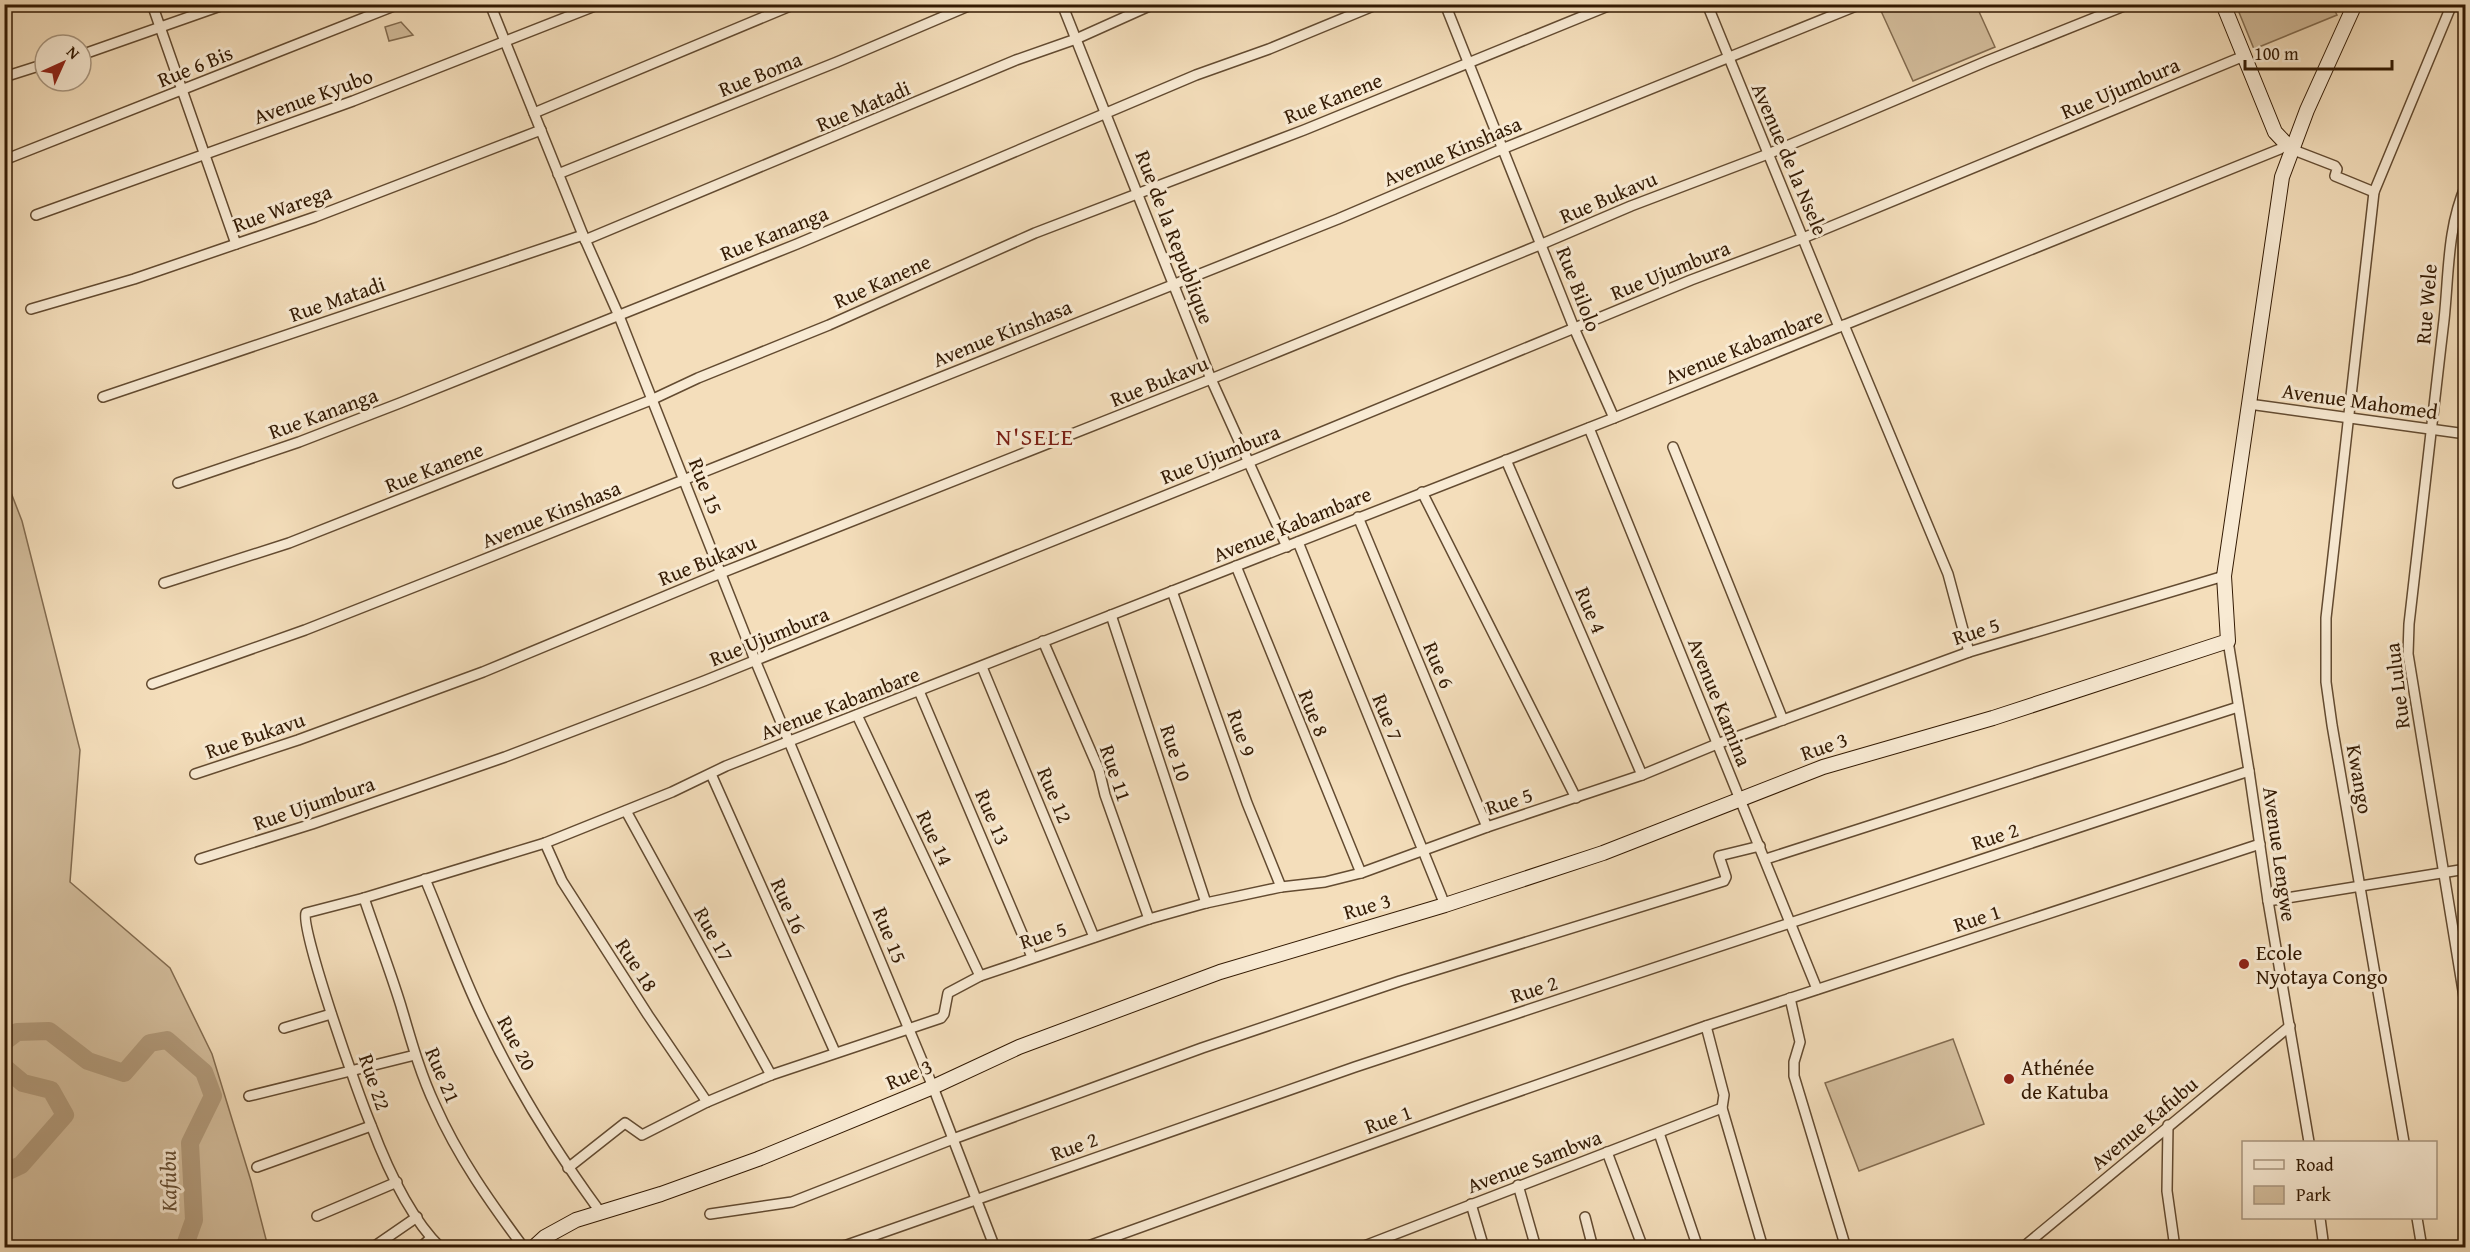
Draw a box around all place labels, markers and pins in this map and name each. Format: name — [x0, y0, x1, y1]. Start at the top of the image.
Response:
place label: Ecole Nyotaya Congo — [2256, 937, 2388, 992]
marker: Ecole Nyotaya Congo — [2237, 957, 2251, 971]
place label: Athénée de Katuba — [2021, 1052, 2109, 1107]
marker: Athénée de Katuba — [2002, 1072, 2016, 1086]

